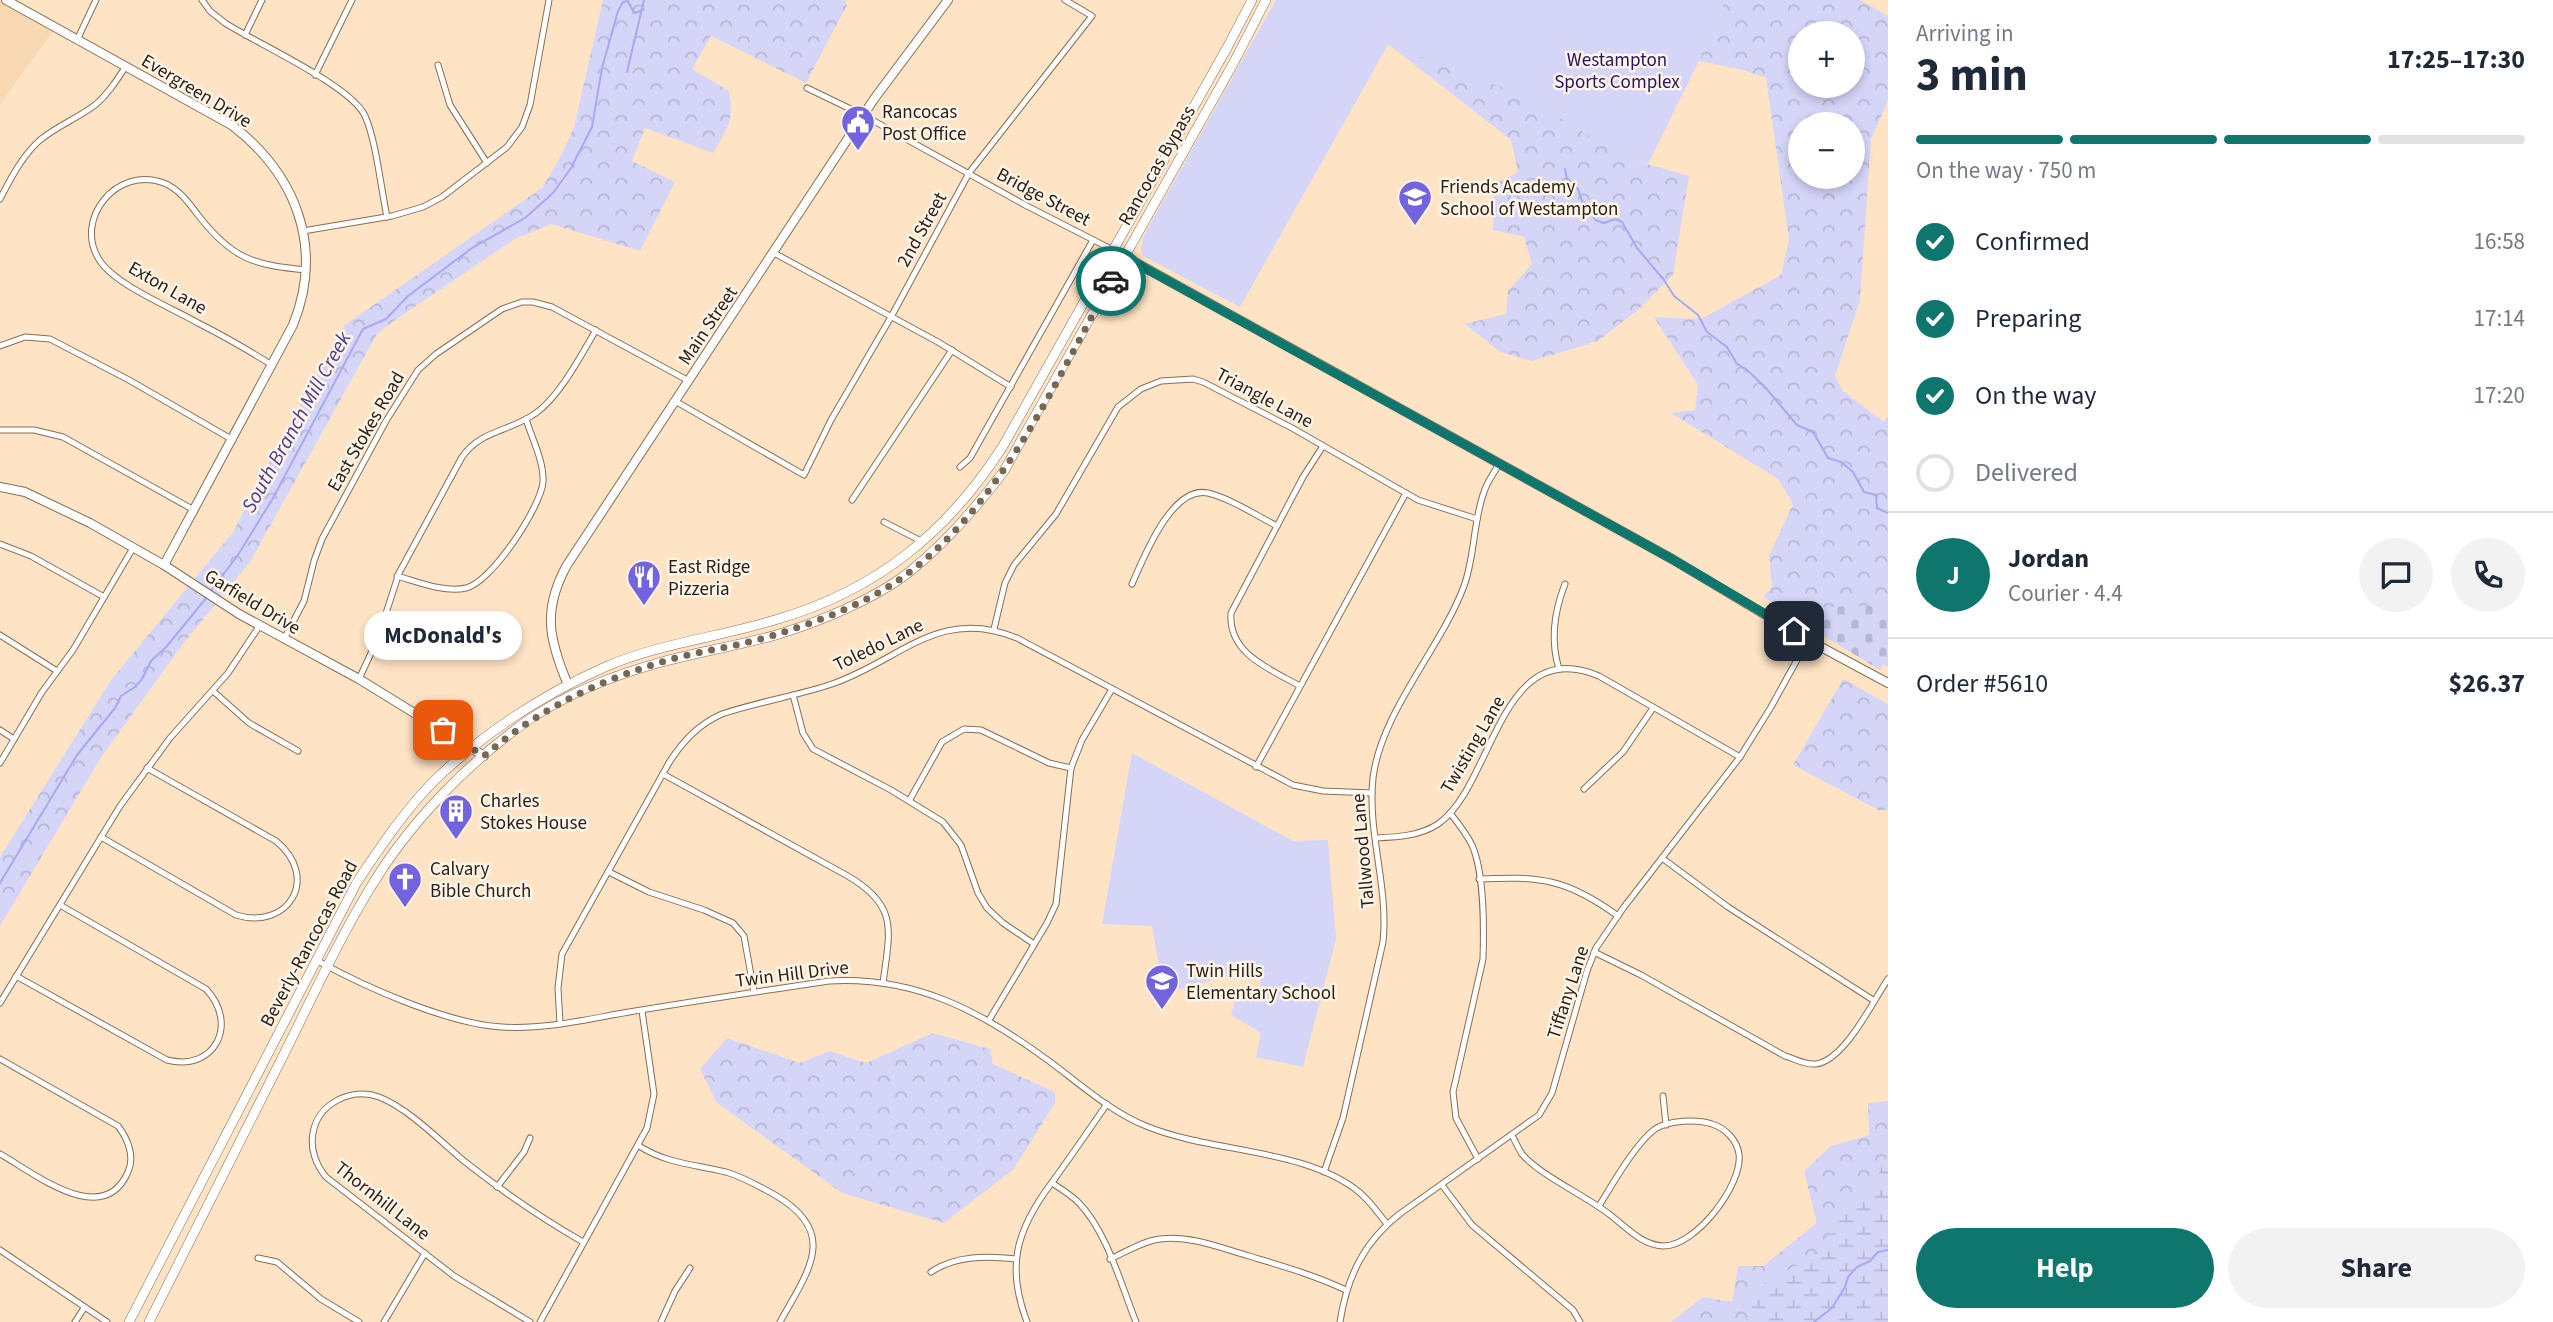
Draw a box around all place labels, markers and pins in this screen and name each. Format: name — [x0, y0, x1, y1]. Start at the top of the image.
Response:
place label: Rancocas Post Office — [882, 99, 966, 148]
public building icon: Rancocas Post Office — [839, 103, 877, 152]
place label: Friends Academy School of Westampton — [1440, 174, 1618, 223]
school or university icon: Friends Academy School of Westampton — [1396, 178, 1434, 227]
place label: East Ridge Pizzeria — [668, 554, 750, 603]
restaurant icon: East Ridge Pizzeria — [625, 558, 663, 607]
pin — [1764, 601, 1824, 661]
callout: McDonald's — [364, 611, 522, 660]
pin — [413, 700, 473, 760]
place label: Charles Stokes House — [480, 788, 587, 837]
building icon: Charles Stokes House — [437, 792, 475, 841]
place label: Calvary Bible Church — [430, 856, 531, 905]
church icon: Calvary Bible Church — [386, 860, 424, 909]
place label: Twin Hills Elementary School — [1186, 958, 1336, 1007]
school or university icon: Twin Hills Elementary School — [1143, 962, 1181, 1011]

